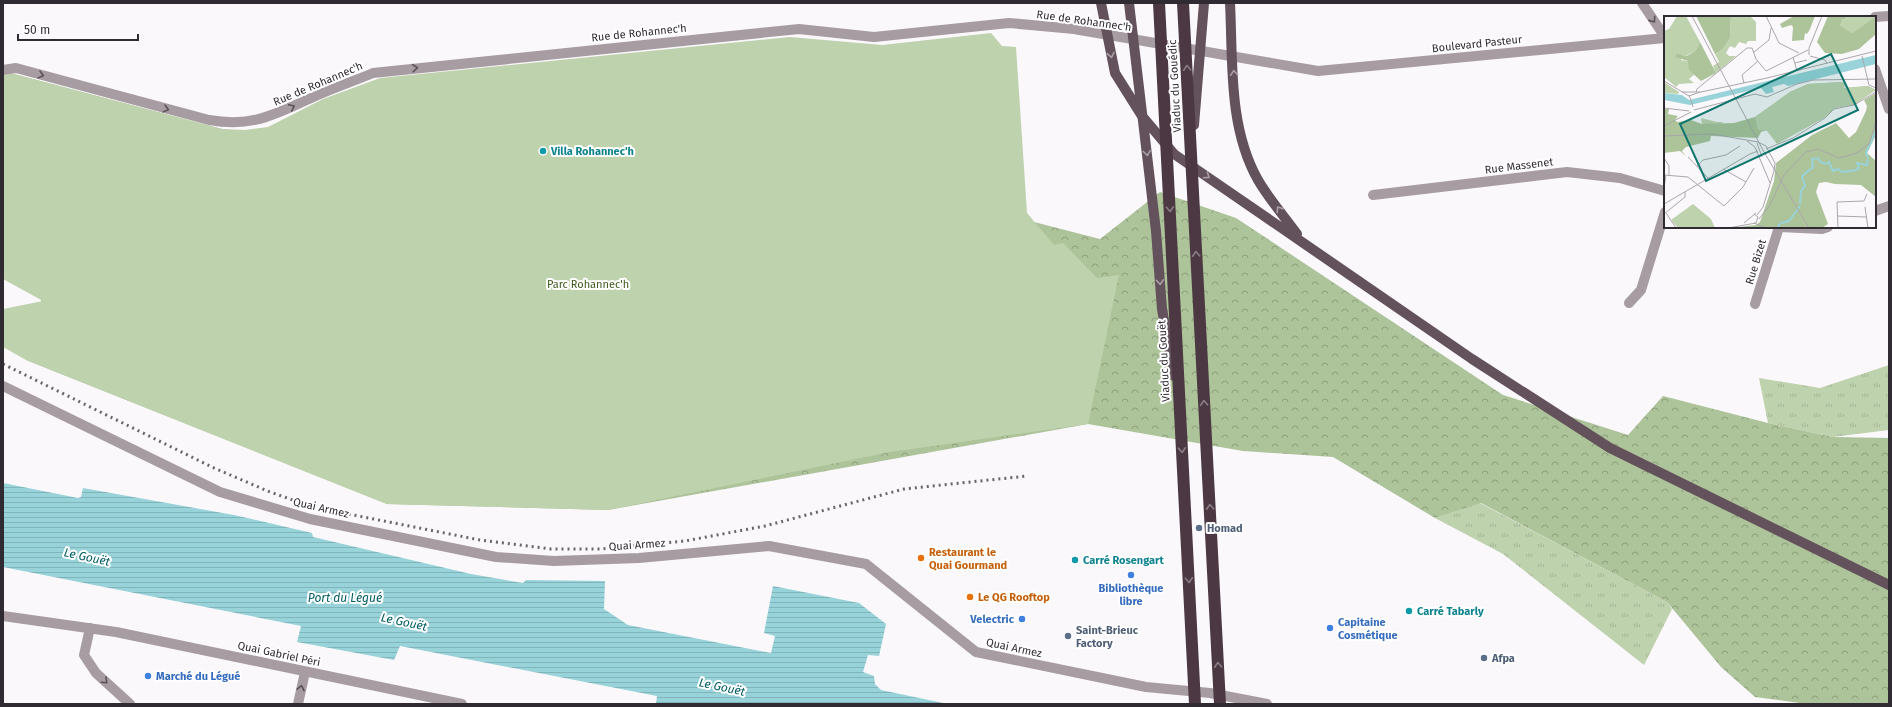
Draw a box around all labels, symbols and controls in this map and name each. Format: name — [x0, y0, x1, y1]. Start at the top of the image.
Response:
street label: Rue de Rohannec'h — [1036, 8, 1132, 34]
scale bar — [18, 16, 138, 42]
one-way arrow — [1649, 16, 1656, 23]
inset map — [1664, 16, 1876, 228]
street label: Rue de Rohannec'h — [591, 22, 687, 44]
text: 50 m — [24, 23, 50, 37]
street label: Boulevard Pasteur — [1431, 33, 1523, 55]
street label: Viaduc du Gouédic — [1166, 39, 1184, 133]
one-way arrow — [1107, 52, 1115, 58]
street label: Rue de Rohannec'h — [271, 59, 365, 109]
one-way arrow — [412, 64, 418, 73]
one-way arrow — [1182, 65, 1191, 71]
one-way arrow — [37, 70, 44, 79]
one-way arrow — [1229, 70, 1238, 76]
one-way arrow — [163, 104, 170, 113]
one-way arrow — [288, 104, 295, 112]
place label: Villa Rohannec'h — [550, 145, 634, 158]
marker: Villa Rohannec'h — [538, 146, 548, 156]
one-way arrow — [1143, 150, 1152, 156]
street label: Rue Massenet — [1484, 155, 1554, 177]
one-way arrow — [1202, 171, 1209, 178]
one-way arrow — [1165, 206, 1174, 212]
one-way arrow — [1276, 206, 1284, 213]
street label: Rue Bizet — [1743, 238, 1769, 286]
one-way arrow — [1192, 251, 1201, 257]
park label: Parc Rohannec'h — [547, 278, 629, 291]
one-way arrow — [1155, 279, 1164, 285]
street label: Viaduc du Gouët — [1155, 320, 1173, 402]
one-way arrow — [1200, 400, 1208, 406]
one-way arrow — [1178, 447, 1186, 453]
street label: Quai Armez — [292, 495, 350, 521]
one-way arrow — [1205, 504, 1214, 510]
place label: Homad — [1207, 522, 1243, 535]
marker: Homad — [1194, 523, 1204, 533]
street label: Quai Armez — [608, 537, 666, 553]
water label: Le Gouët — [63, 545, 112, 569]
place label: Restaurant le Quai Gourmand — [929, 546, 1007, 572]
marker: Restaurant le Quai Gourmand — [916, 553, 926, 563]
place label: Carré Rosengart — [1083, 554, 1164, 567]
marker: Carré Rosengart — [1070, 555, 1080, 565]
marker: Bibliothèque libre — [1126, 570, 1136, 580]
one-way arrow — [1185, 577, 1193, 583]
place label: Bibliothèque libre — [1099, 582, 1163, 608]
water label: Port du Légué — [308, 591, 382, 605]
place label: Le QG Rooftop — [978, 591, 1050, 604]
marker: Le QG Rooftop — [965, 592, 975, 602]
place label: Carré Tabarly — [1417, 605, 1484, 618]
marker: Carré Tabarly — [1404, 606, 1414, 616]
water label: Le Gouët — [380, 610, 429, 634]
place label: Velectric — [969, 613, 1015, 626]
marker: Velectric — [1017, 614, 1027, 624]
place label: Capitaine Cosmétique — [1338, 616, 1398, 642]
marker: Capitaine Cosmétique — [1325, 623, 1335, 633]
place label: Saint-Brieuc Factory — [1076, 624, 1139, 650]
marker: Saint-Brieuc Factory — [1063, 631, 1073, 641]
street label: Quai Armez — [985, 636, 1043, 660]
street label: Quai Gabriel Péri — [236, 639, 322, 669]
place label: Afpa — [1491, 652, 1515, 665]
marker: Afpa — [1479, 653, 1489, 663]
one-way arrow — [1213, 662, 1222, 668]
place label: Marché du Légué — [156, 670, 240, 683]
marker: Marché du Légué — [143, 671, 153, 681]
water label: Le Gouët — [698, 675, 747, 699]
one-way arrow — [100, 676, 108, 684]
one-way arrow — [297, 685, 305, 691]

